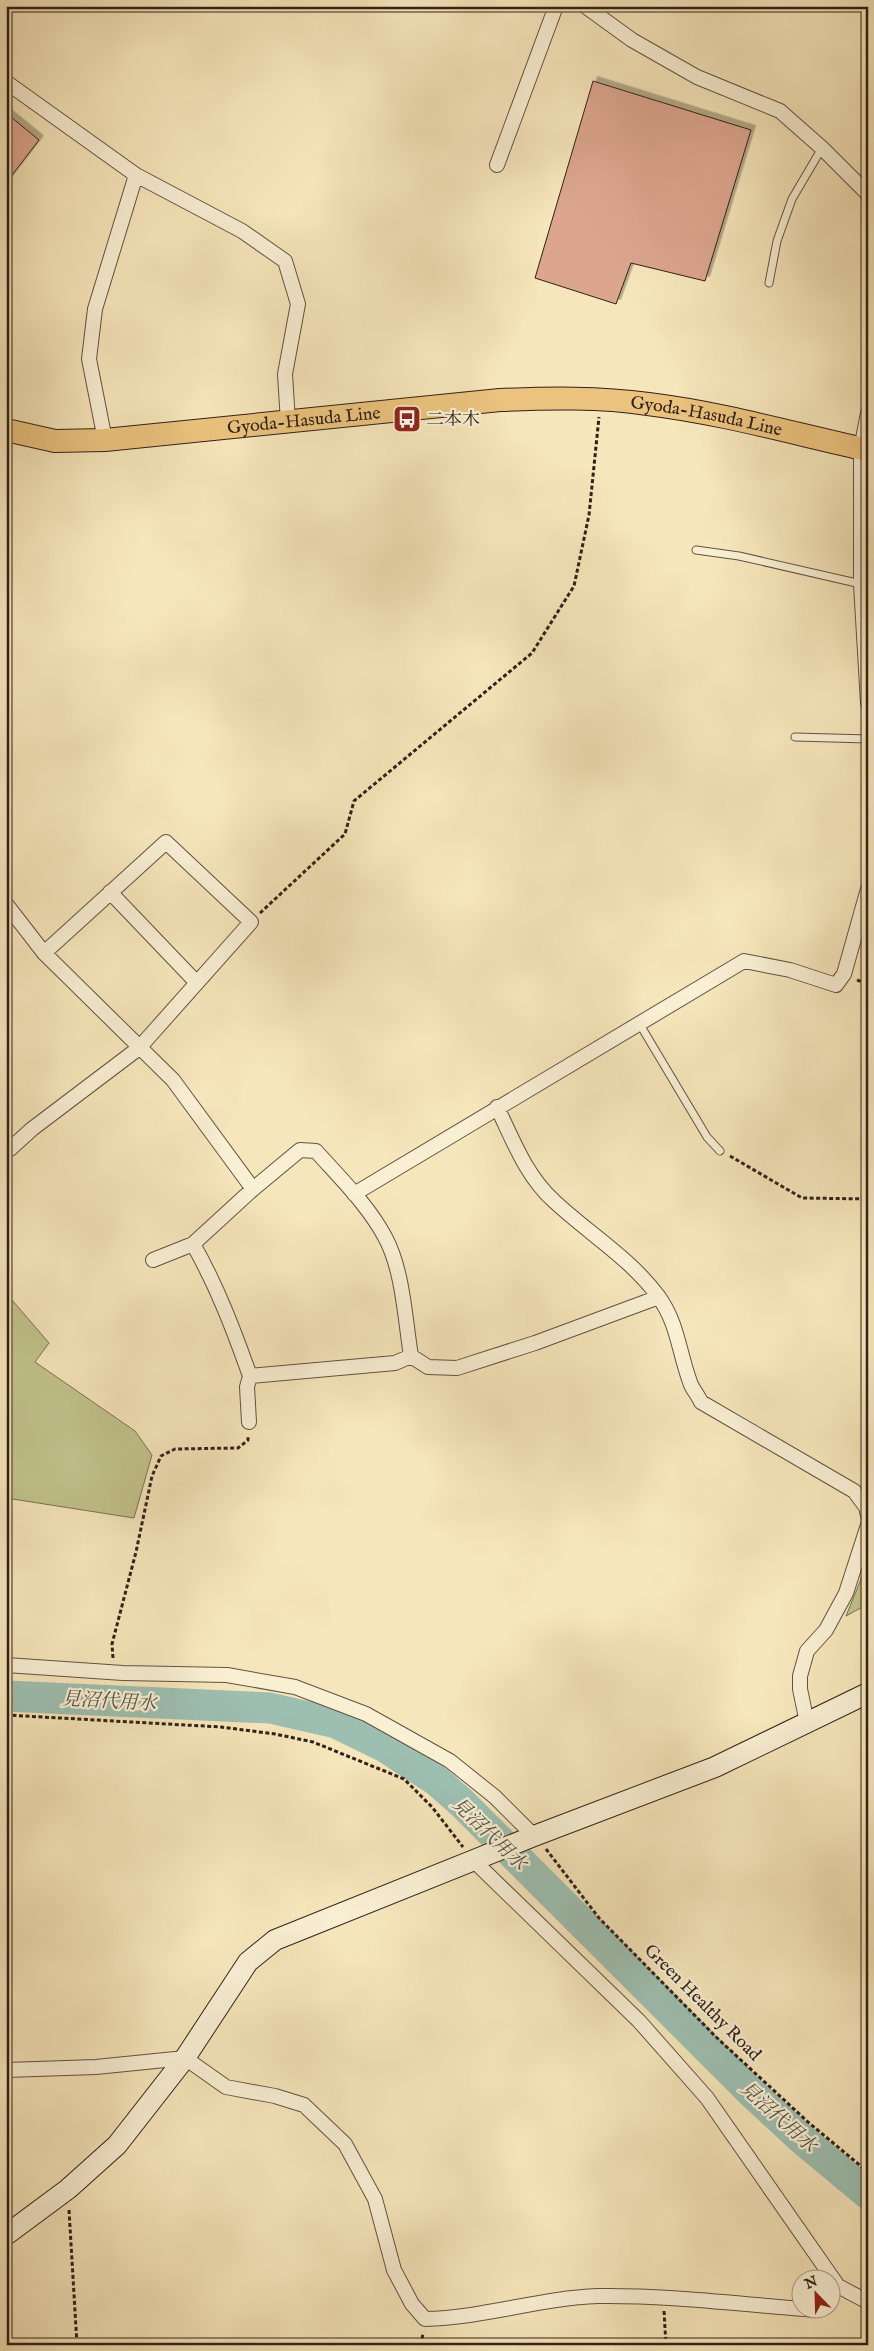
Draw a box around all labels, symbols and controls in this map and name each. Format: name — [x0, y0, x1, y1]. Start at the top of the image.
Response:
street label: Gyoda-Hasuda Line — [629, 392, 784, 443]
street label: Gyoda-Hasuda Line — [226, 402, 382, 441]
bus stop icon: 二本木 — [392, 404, 422, 434]
place label: 二本木 — [426, 409, 480, 432]
water label: 見沼代用水 — [61, 1688, 159, 1717]
water label: 見沼代用水 — [446, 1793, 533, 1877]
street label: Green Healthy Road — [639, 1940, 766, 2067]
water label: 見沼代用水 — [734, 2077, 822, 2160]
north arrow — [792, 2268, 842, 2318]
text: N — [801, 2272, 820, 2294]

